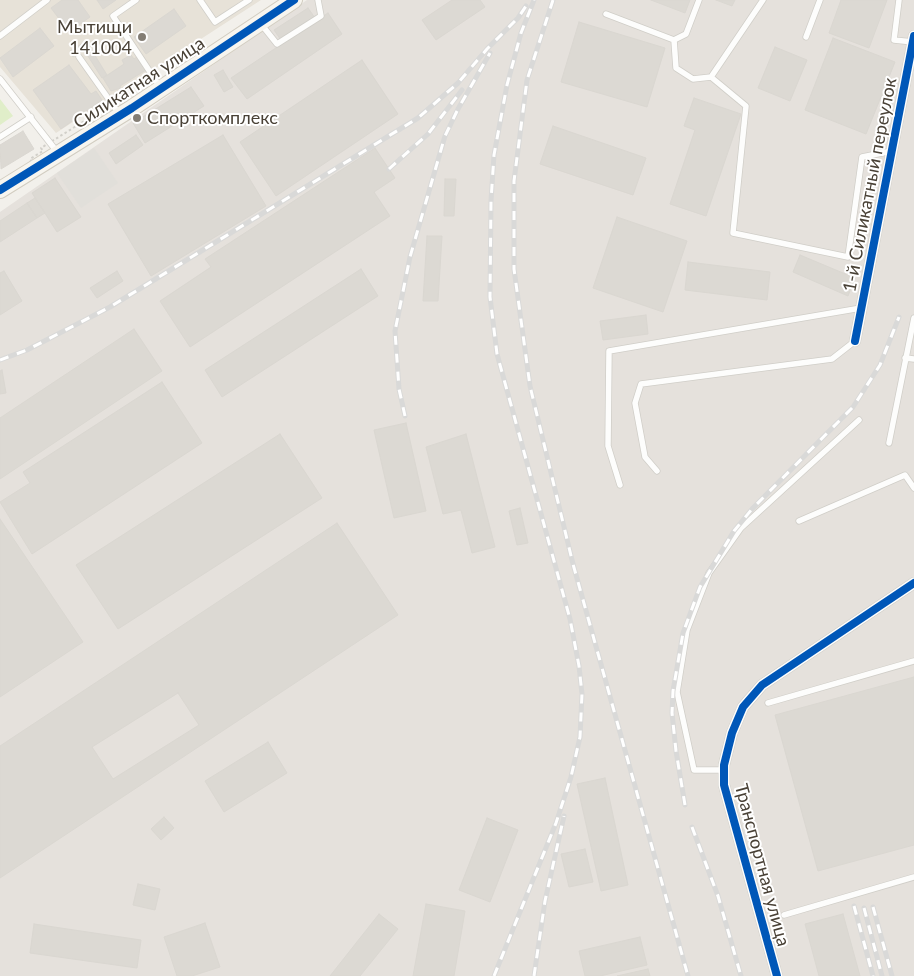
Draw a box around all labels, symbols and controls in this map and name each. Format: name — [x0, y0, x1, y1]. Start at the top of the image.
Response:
place label: Мытищи 141004 — [57, 16, 132, 58]
marker: Мытищи 141004 — [136, 31, 148, 43]
street label: Силикатная улица — [69, 33, 209, 133]
street label: 1-й Силикатный переулок — [839, 76, 901, 294]
place label: Спорткомплекс — [147, 107, 278, 129]
marker: Спорткомплекс — [131, 112, 143, 124]
street label: Транспортная улица — [730, 781, 794, 949]

